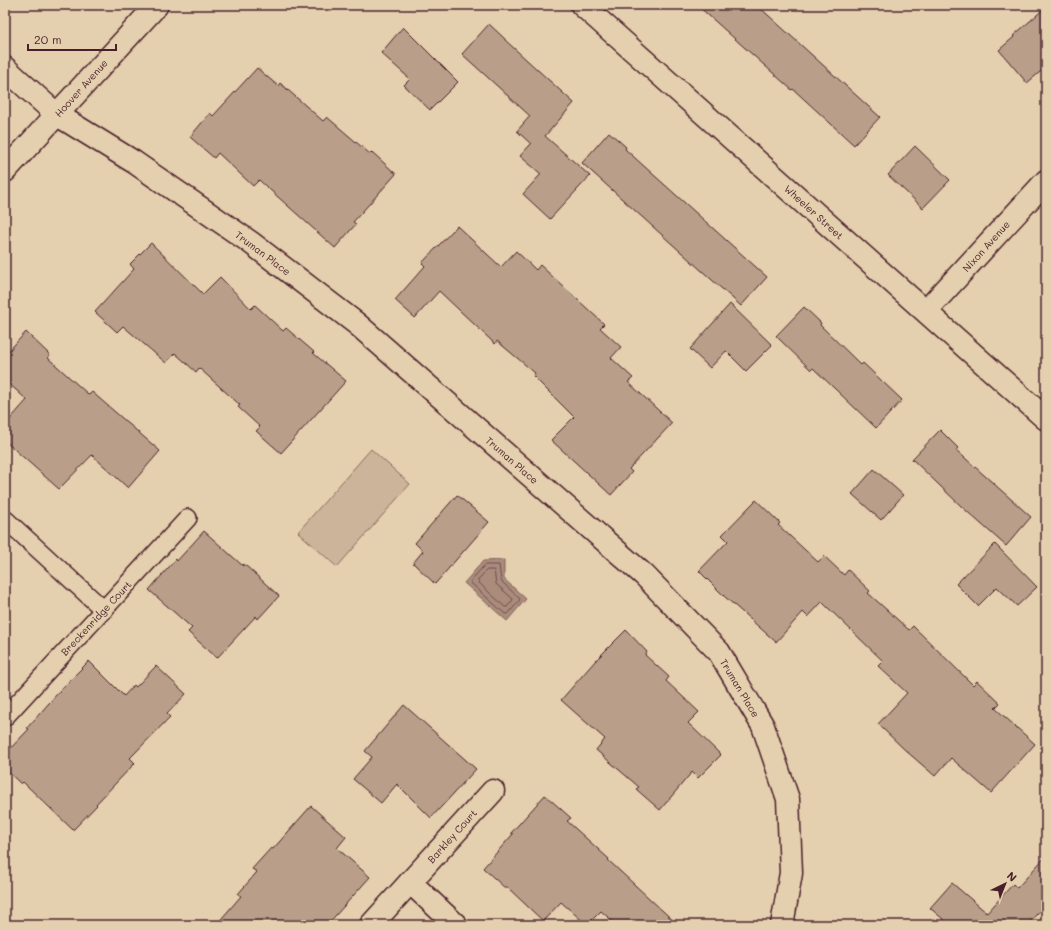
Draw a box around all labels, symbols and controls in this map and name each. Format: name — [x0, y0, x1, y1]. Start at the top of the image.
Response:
scale bar — [28, 26, 116, 52]
text: 20 m — [34, 31, 62, 47]
street label: Hoover Avenue — [51, 56, 111, 120]
street label: Wheeler Street — [781, 182, 847, 242]
street label: Nixon Avenue — [959, 217, 1013, 275]
street label: Truman Place — [232, 228, 294, 278]
street label: Truman Place — [483, 433, 541, 487]
street label: Breckenridge Court — [57, 577, 135, 659]
street label: Truman Place — [717, 656, 763, 720]
street label: Barkley Court — [424, 806, 480, 866]
north arrow — [985, 864, 1025, 904]
text: N — [1004, 868, 1020, 885]

